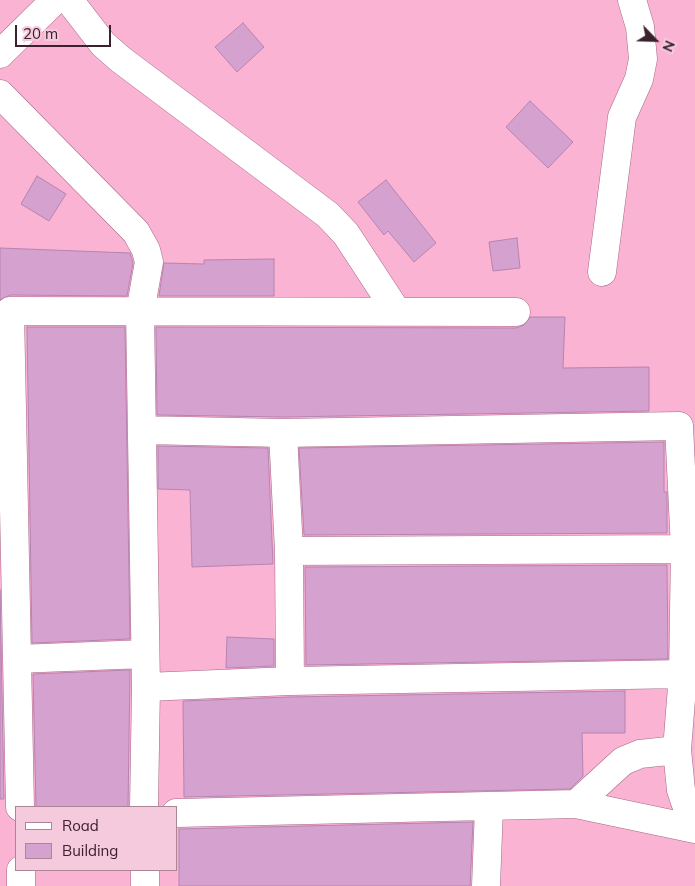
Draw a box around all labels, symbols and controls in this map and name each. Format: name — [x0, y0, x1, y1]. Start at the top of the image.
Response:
scale bar — [18, 15, 114, 47]
north arrow — [630, 15, 680, 65]
text: 20 m — [23, 24, 58, 43]
text: N — [658, 38, 679, 55]
legend — [15, 806, 178, 871]
text: Road — [62, 816, 99, 835]
text: Building — [62, 841, 118, 860]

